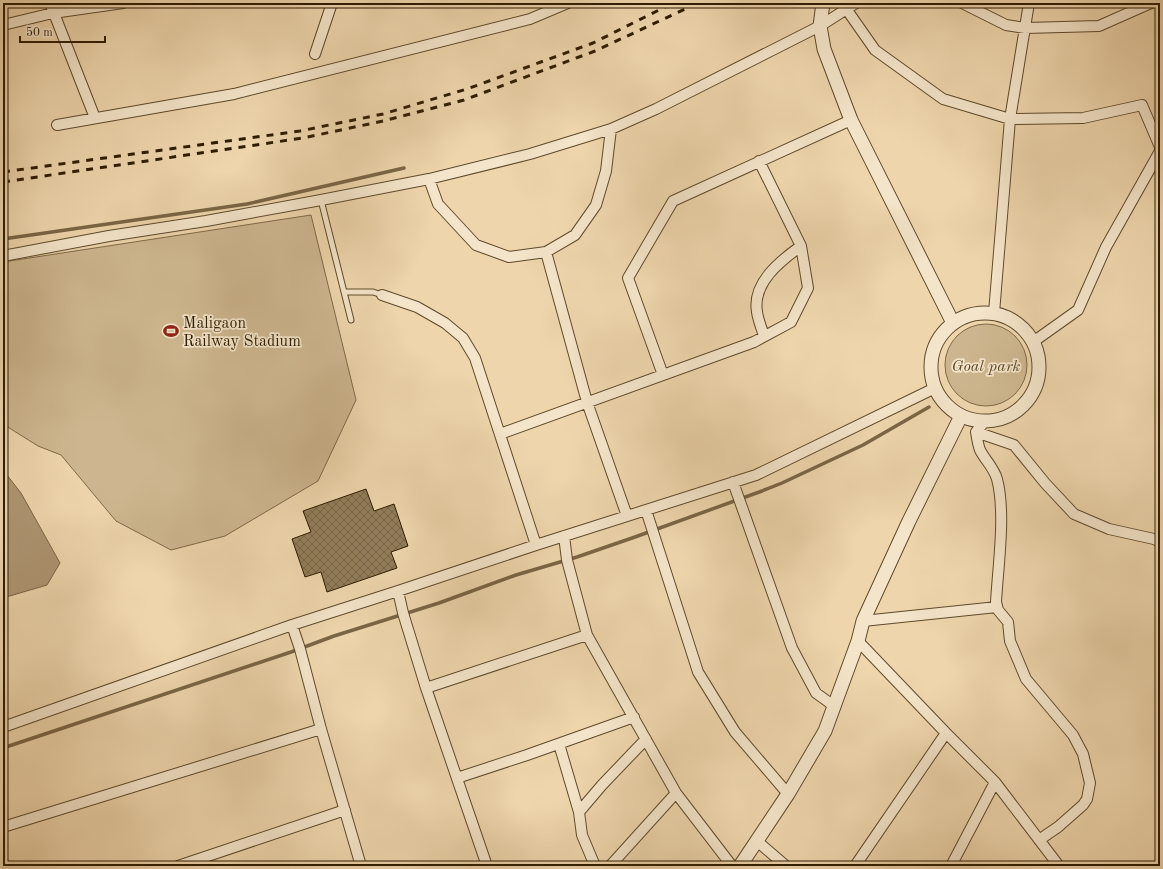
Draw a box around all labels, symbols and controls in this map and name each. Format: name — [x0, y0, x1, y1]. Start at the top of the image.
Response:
scale bar — [20, 18, 105, 44]
text: 50 m — [26, 26, 53, 39]
place label: Maligaon Railway Stadium — [183, 316, 301, 350]
sports icon: Maligaon Railway Stadium — [162, 322, 180, 340]
park label: Goal park — [952, 359, 1021, 375]

